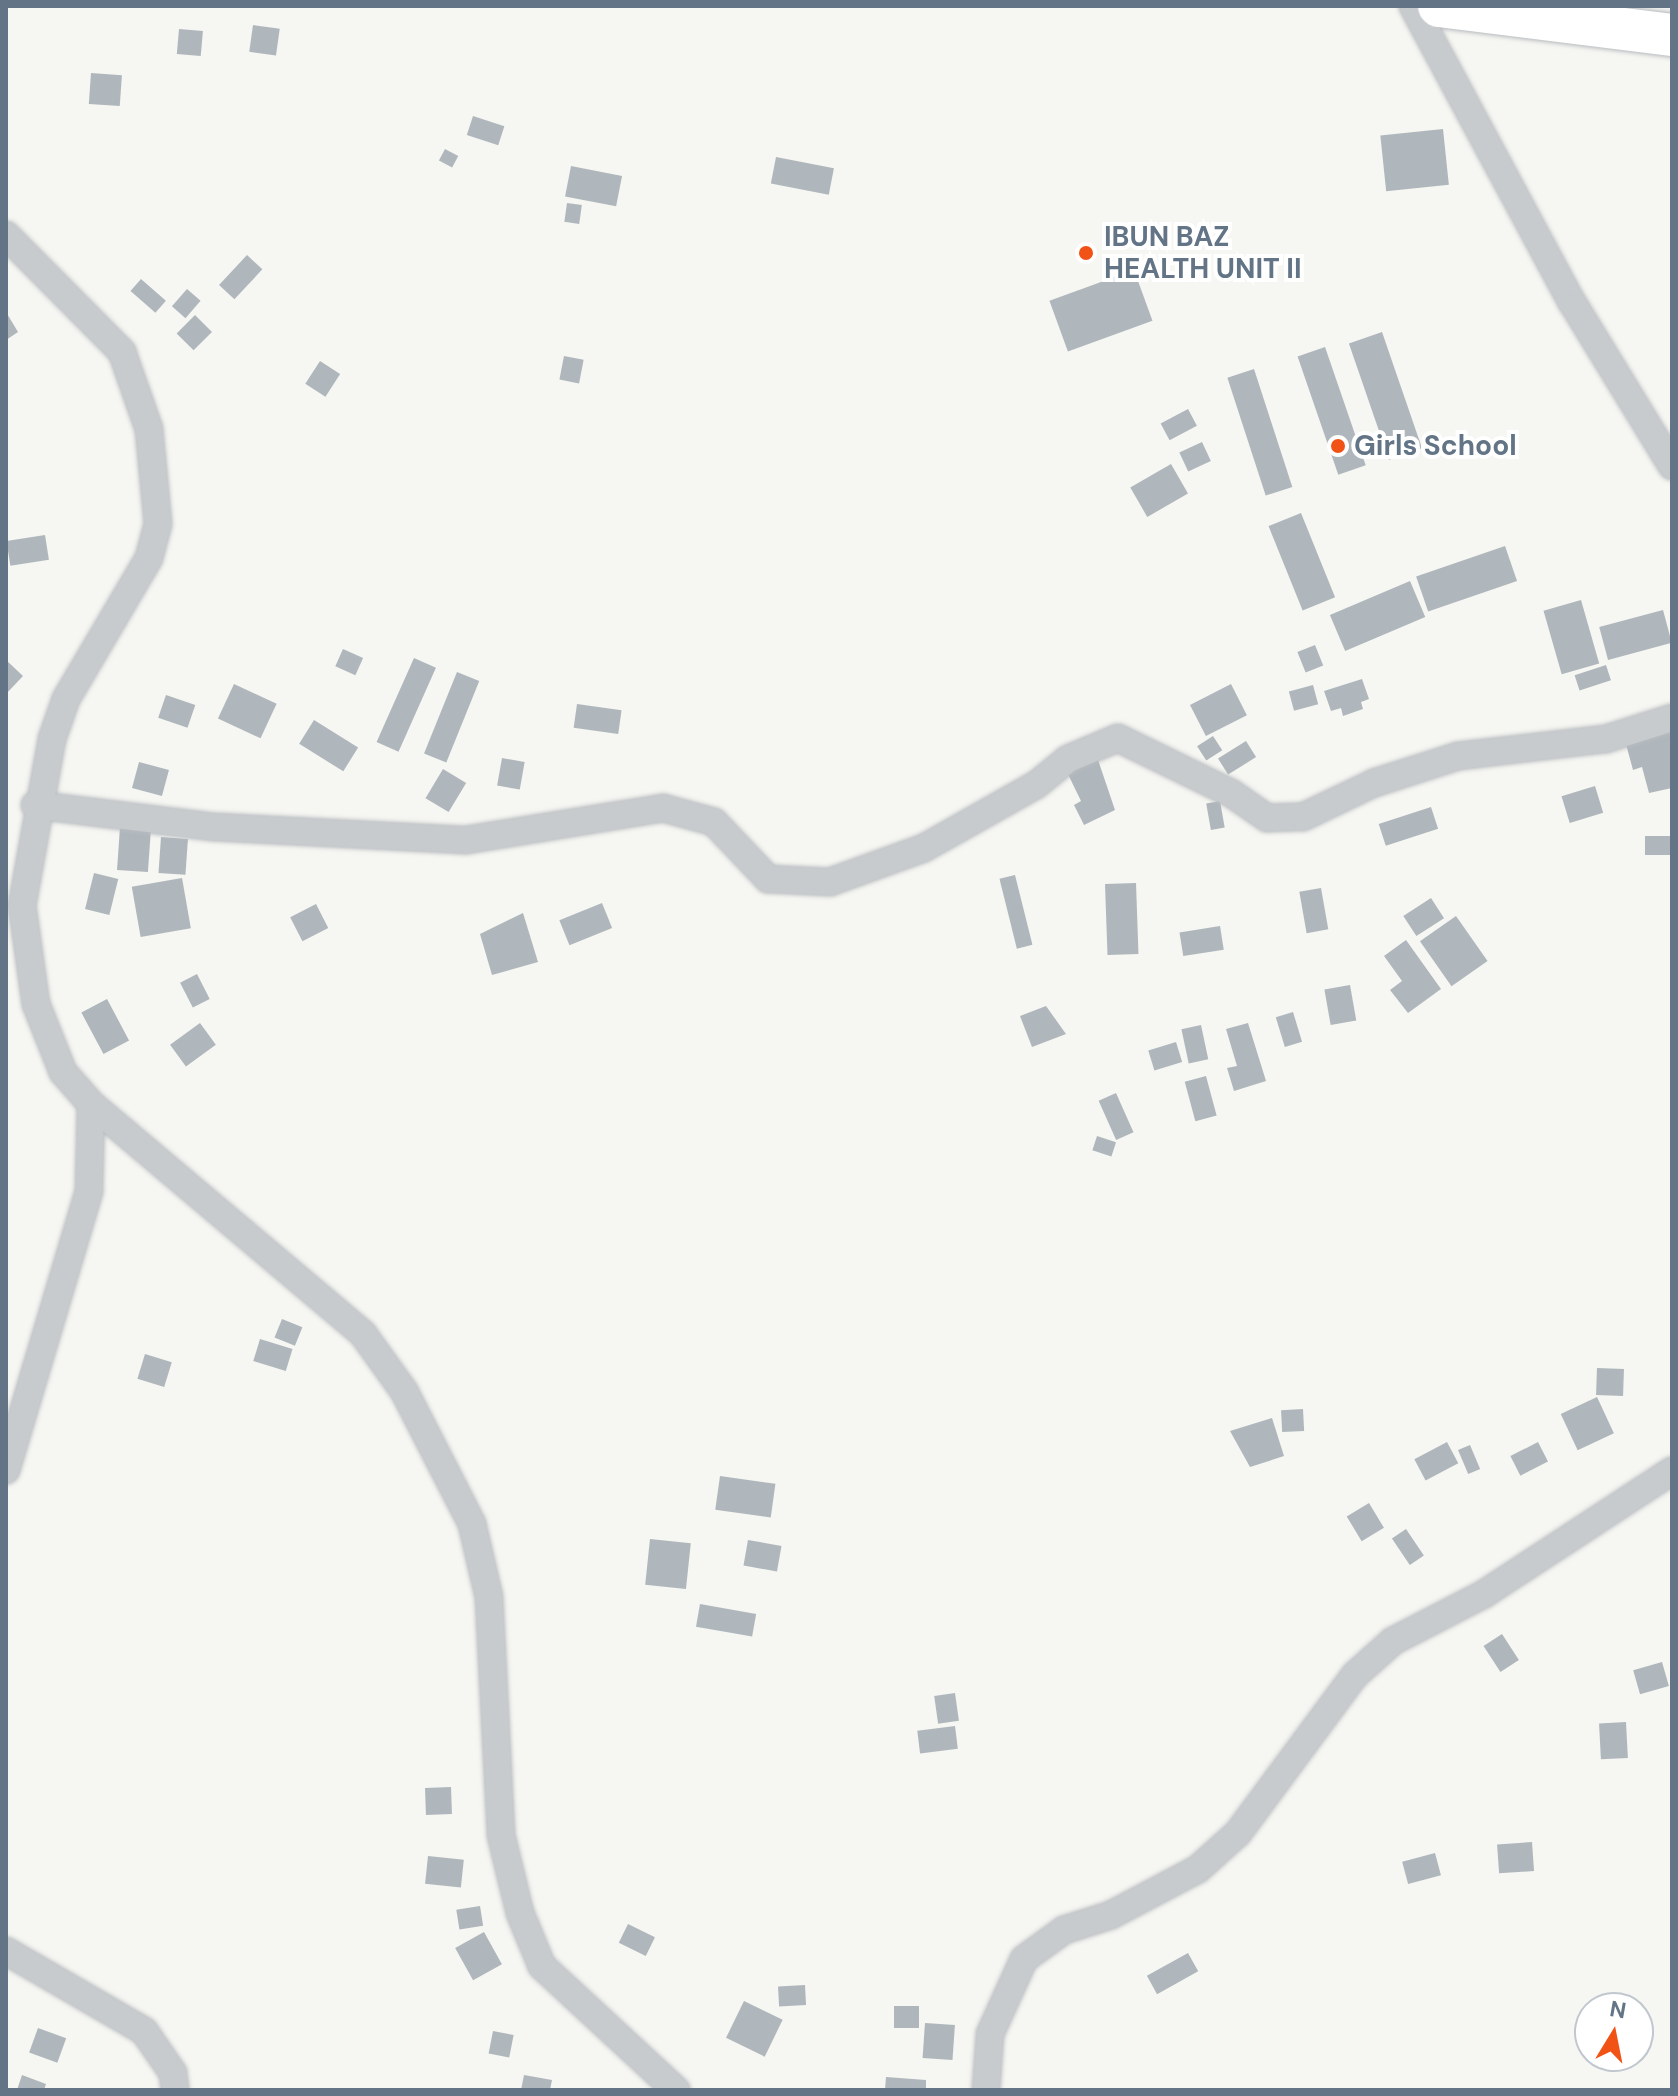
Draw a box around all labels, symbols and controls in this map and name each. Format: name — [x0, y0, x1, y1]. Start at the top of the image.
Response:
place label: IBUN BAZ HEALTH UNIT II — [1104, 220, 1302, 286]
marker: IBUN BAZ HEALTH UNIT II — [1075, 242, 1097, 264]
place label: Girls School — [1354, 429, 1517, 463]
marker: Girls School — [1329, 437, 1347, 455]
north arrow — [1574, 1992, 1654, 2072]
text: N — [1607, 1994, 1628, 2026]

